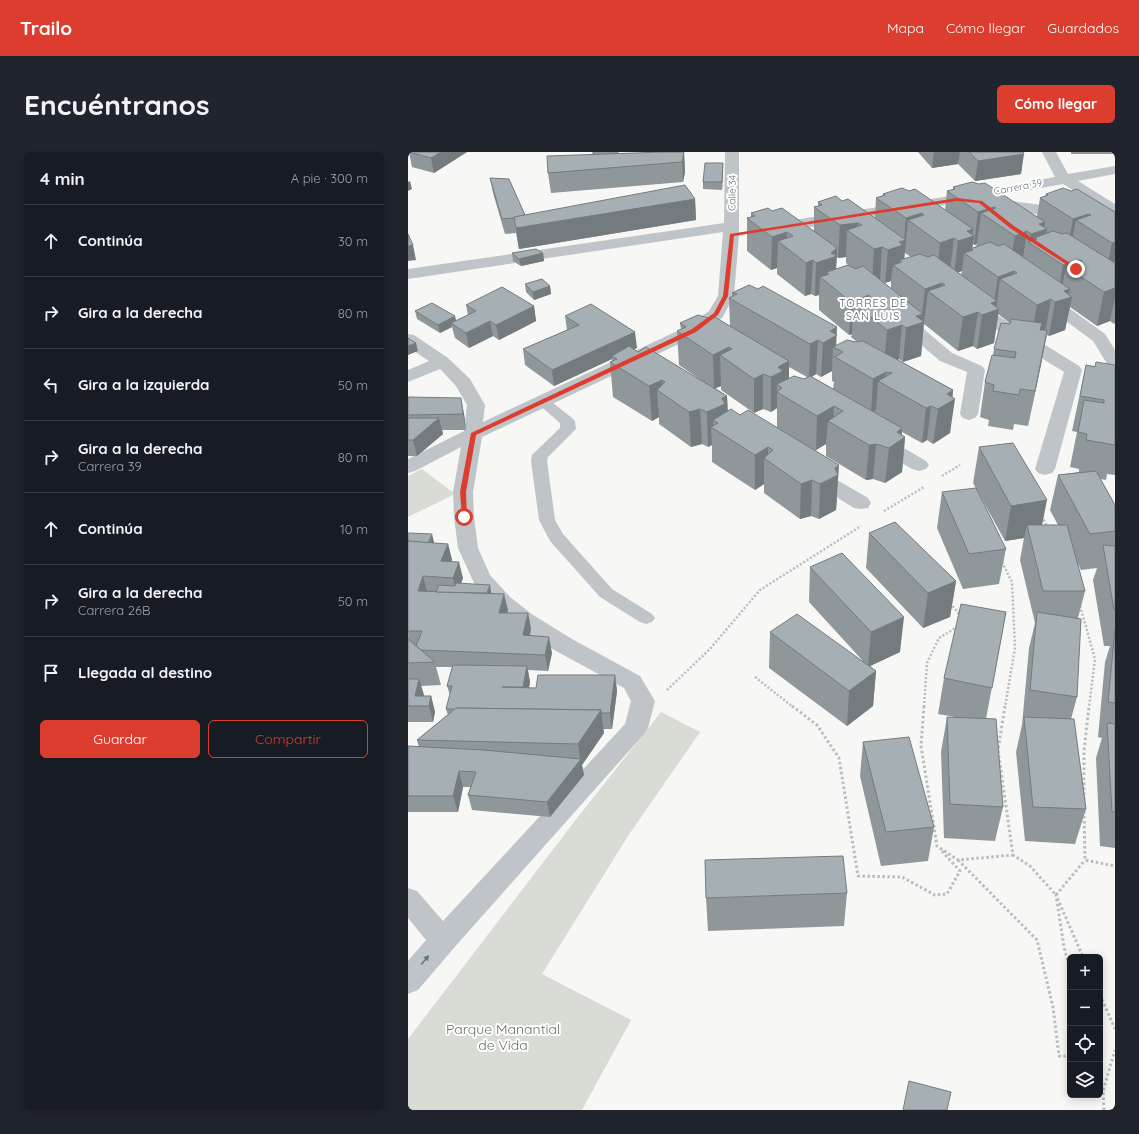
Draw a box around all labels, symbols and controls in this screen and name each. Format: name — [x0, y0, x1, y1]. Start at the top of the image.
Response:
text: Trailo — [20, 16, 72, 40]
text: Mapa — [887, 19, 924, 37]
text: Cómo llegar — [946, 19, 1025, 37]
text: Guardados — [1047, 19, 1119, 37]
button: Cómo llegar — [997, 85, 1115, 123]
text: Encuéntranos — [24, 87, 209, 122]
text: 4 min — [40, 168, 85, 189]
text: A pie · 300 m — [291, 170, 368, 186]
street label: Calle 34 — [725, 175, 739, 211]
street label: Carrera 39 — [993, 176, 1044, 198]
icon: ahead — [40, 230, 62, 252]
text: Continúa — [78, 231, 143, 250]
text: 30 m — [338, 233, 368, 249]
route end — [1067, 260, 1085, 278]
district label: TORRES DE SAN LUIS — [839, 296, 907, 323]
icon: right — [40, 302, 62, 324]
text: Gira a la derecha — [78, 303, 203, 322]
text: 80 m — [338, 305, 368, 321]
icon: left — [40, 374, 62, 396]
text: Gira a la izquierda — [78, 375, 210, 394]
text: 50 m — [338, 377, 368, 393]
text: Gira a la derecha — [78, 439, 203, 458]
icon: right — [40, 446, 62, 468]
text: 80 m — [338, 449, 368, 465]
text: Carrera 39 — [78, 458, 142, 474]
route start — [455, 508, 473, 526]
icon: ahead — [40, 518, 62, 540]
text: Continúa — [78, 519, 143, 538]
text: 10 m — [340, 521, 368, 537]
text: Gira a la derecha — [78, 583, 203, 602]
icon: right — [40, 590, 62, 612]
text: 50 m — [338, 593, 368, 609]
text: Carrera 26B — [78, 602, 150, 618]
icon: arrive — [40, 662, 62, 684]
text: Llegada al destino — [78, 663, 212, 682]
button: Guardar — [40, 720, 200, 758]
button: Compartir — [208, 720, 368, 758]
map controls — [1067, 954, 1103, 1098]
button: + — [1067, 954, 1103, 990]
one-way arrow — [421, 955, 430, 966]
button: − — [1067, 990, 1103, 1026]
park label: Parque Manantial de Vida — [446, 1020, 560, 1054]
button: locate — [1067, 1026, 1103, 1062]
button: layers — [1067, 1062, 1103, 1098]

